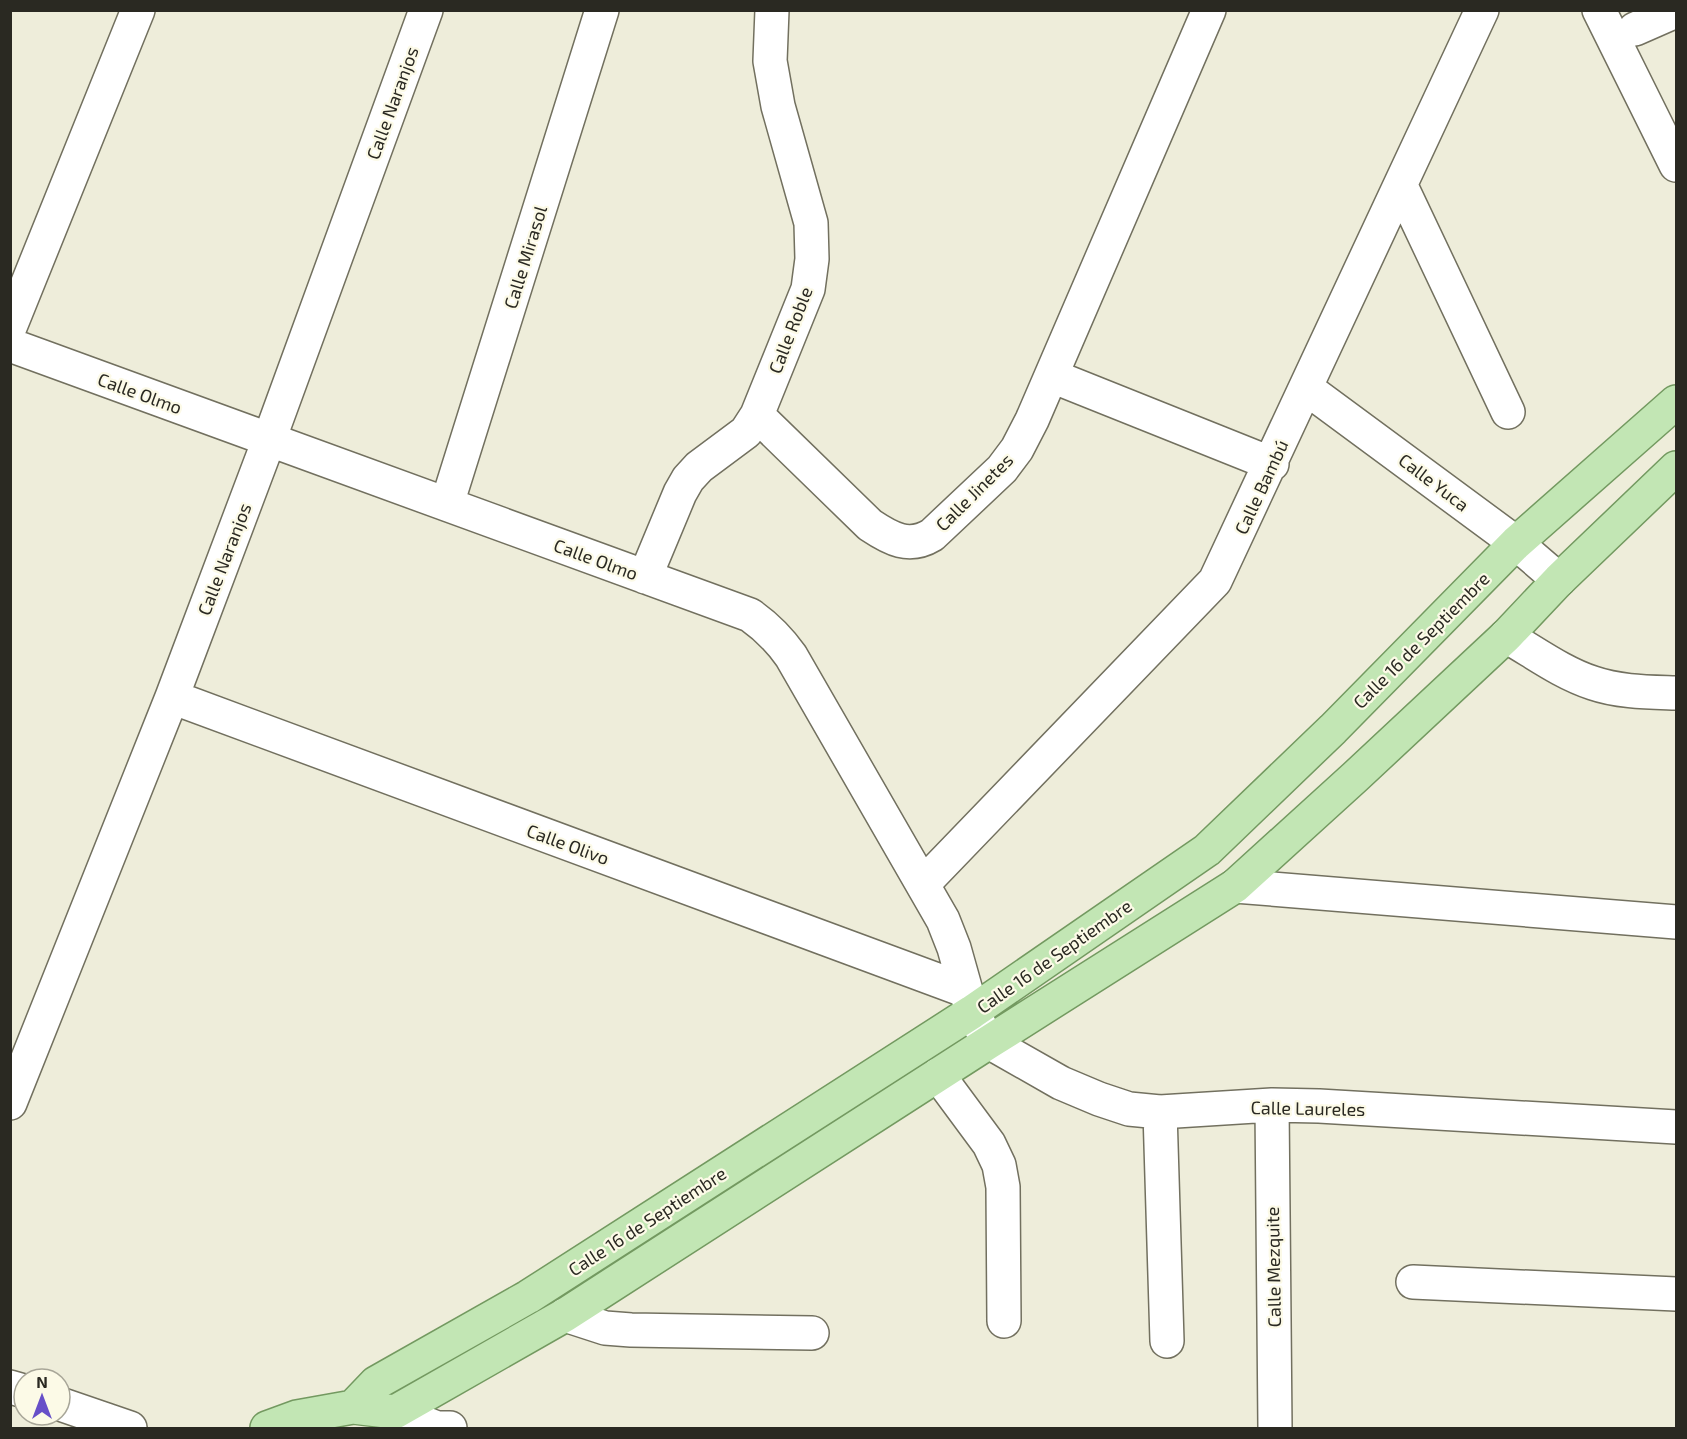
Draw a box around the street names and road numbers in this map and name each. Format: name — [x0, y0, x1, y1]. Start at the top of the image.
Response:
street label: Calle Naranjos — [361, 44, 423, 162]
street label: Calle Mirasol — [499, 202, 551, 311]
street label: Calle Roble — [763, 284, 817, 376]
street label: Calle Olmo — [95, 368, 185, 418]
street label: Calle Bambú — [1230, 436, 1292, 538]
street label: Calle Yuca — [1395, 448, 1473, 516]
street label: Calle Jinetes — [931, 449, 1017, 535]
street label: Calle Naranjos — [192, 500, 256, 618]
street label: Calle Olmo — [551, 534, 641, 584]
street label: Calle 16 de Septiembre — [1348, 567, 1494, 713]
street label: Calle Olivo — [524, 819, 612, 869]
street label: Calle 16 de Septiembre — [972, 894, 1136, 1018]
street label: Calle Laureles — [1250, 1096, 1366, 1120]
street label: Calle 16 de Septiembre — [564, 1162, 730, 1280]
street label: Calle Mezquite — [1261, 1206, 1285, 1328]

